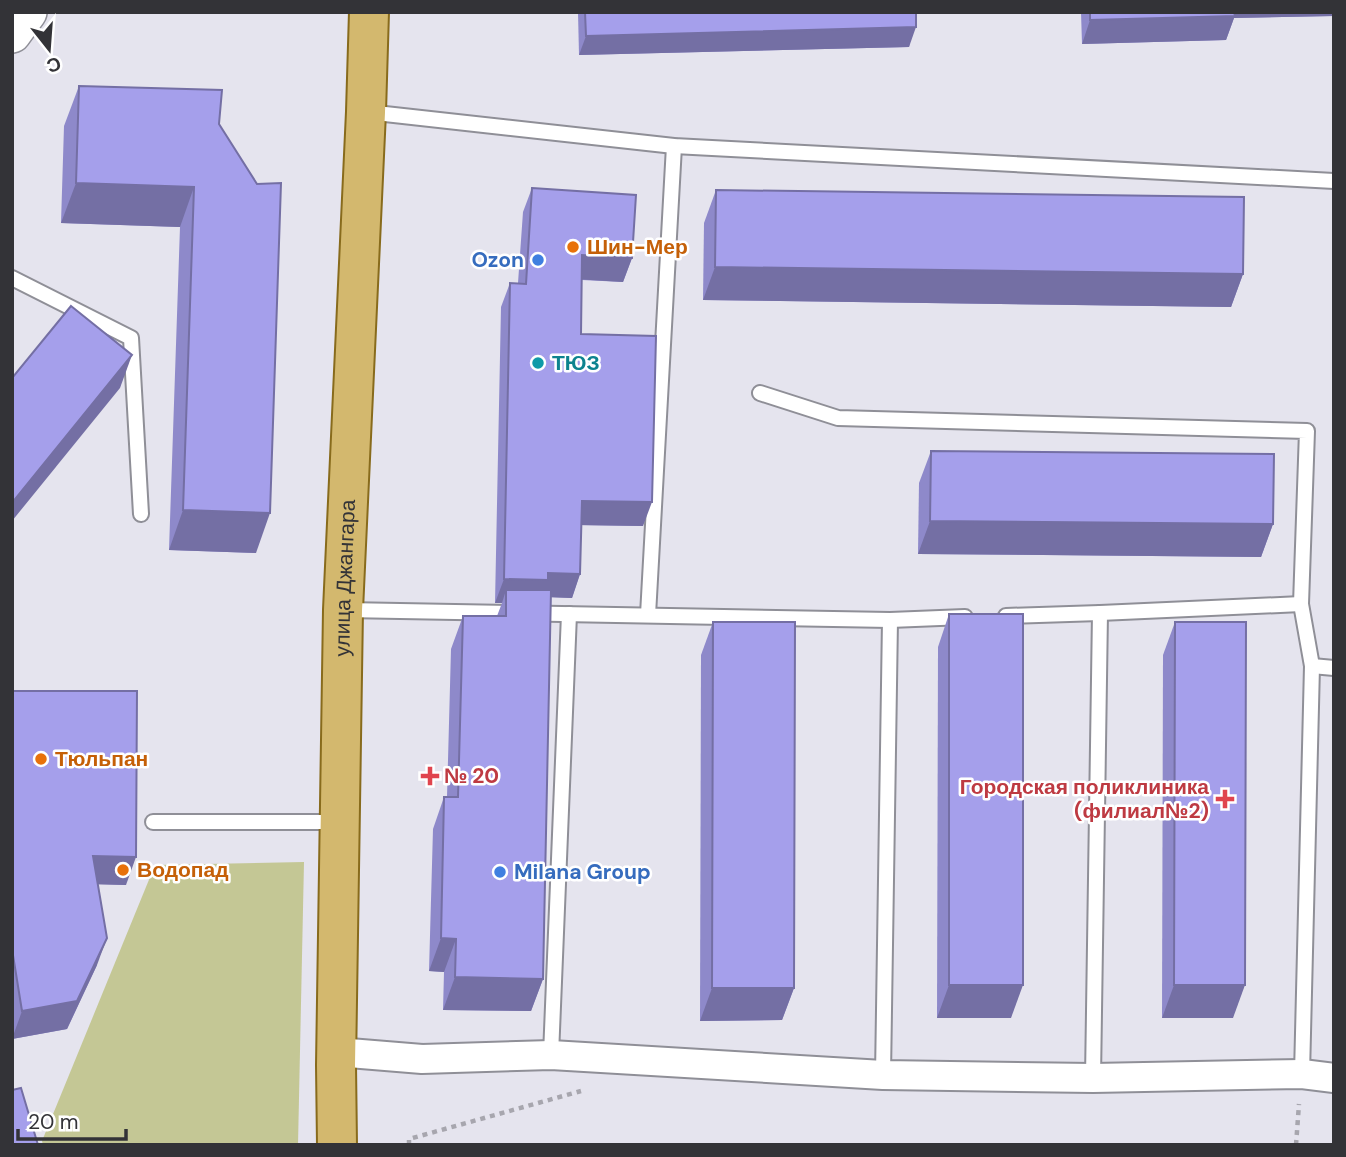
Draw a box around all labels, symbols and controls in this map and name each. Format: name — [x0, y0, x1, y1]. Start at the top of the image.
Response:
north arrow — [14, 14, 84, 84]
text: С — [43, 51, 64, 79]
place label: Шин-Мер — [587, 233, 688, 261]
marker: Шин-Мер — [565, 239, 581, 255]
place label: Ozon — [471, 246, 524, 274]
marker: Ozon — [530, 252, 546, 268]
place label: ТЮЗ — [552, 349, 600, 377]
marker: ТЮЗ — [530, 355, 546, 371]
street label: улица Джангара — [328, 499, 362, 657]
place label: Тюльпан — [55, 745, 148, 773]
marker: Тюльпан — [33, 751, 49, 767]
place label: № 20 — [444, 762, 499, 790]
marker: № 20 — [422, 768, 438, 784]
place label: Городская поликлиника (филиал№2) — [960, 773, 1209, 825]
marker: Городская поликлиника (филиал№2) — [1215, 789, 1235, 809]
place label: Водопад — [137, 856, 229, 884]
place label: Milana Group — [514, 858, 651, 886]
marker: Водопад — [115, 862, 131, 878]
marker: Milana Group — [492, 864, 508, 880]
scale bar — [18, 1098, 126, 1142]
text: 20 m — [28, 1108, 79, 1136]

